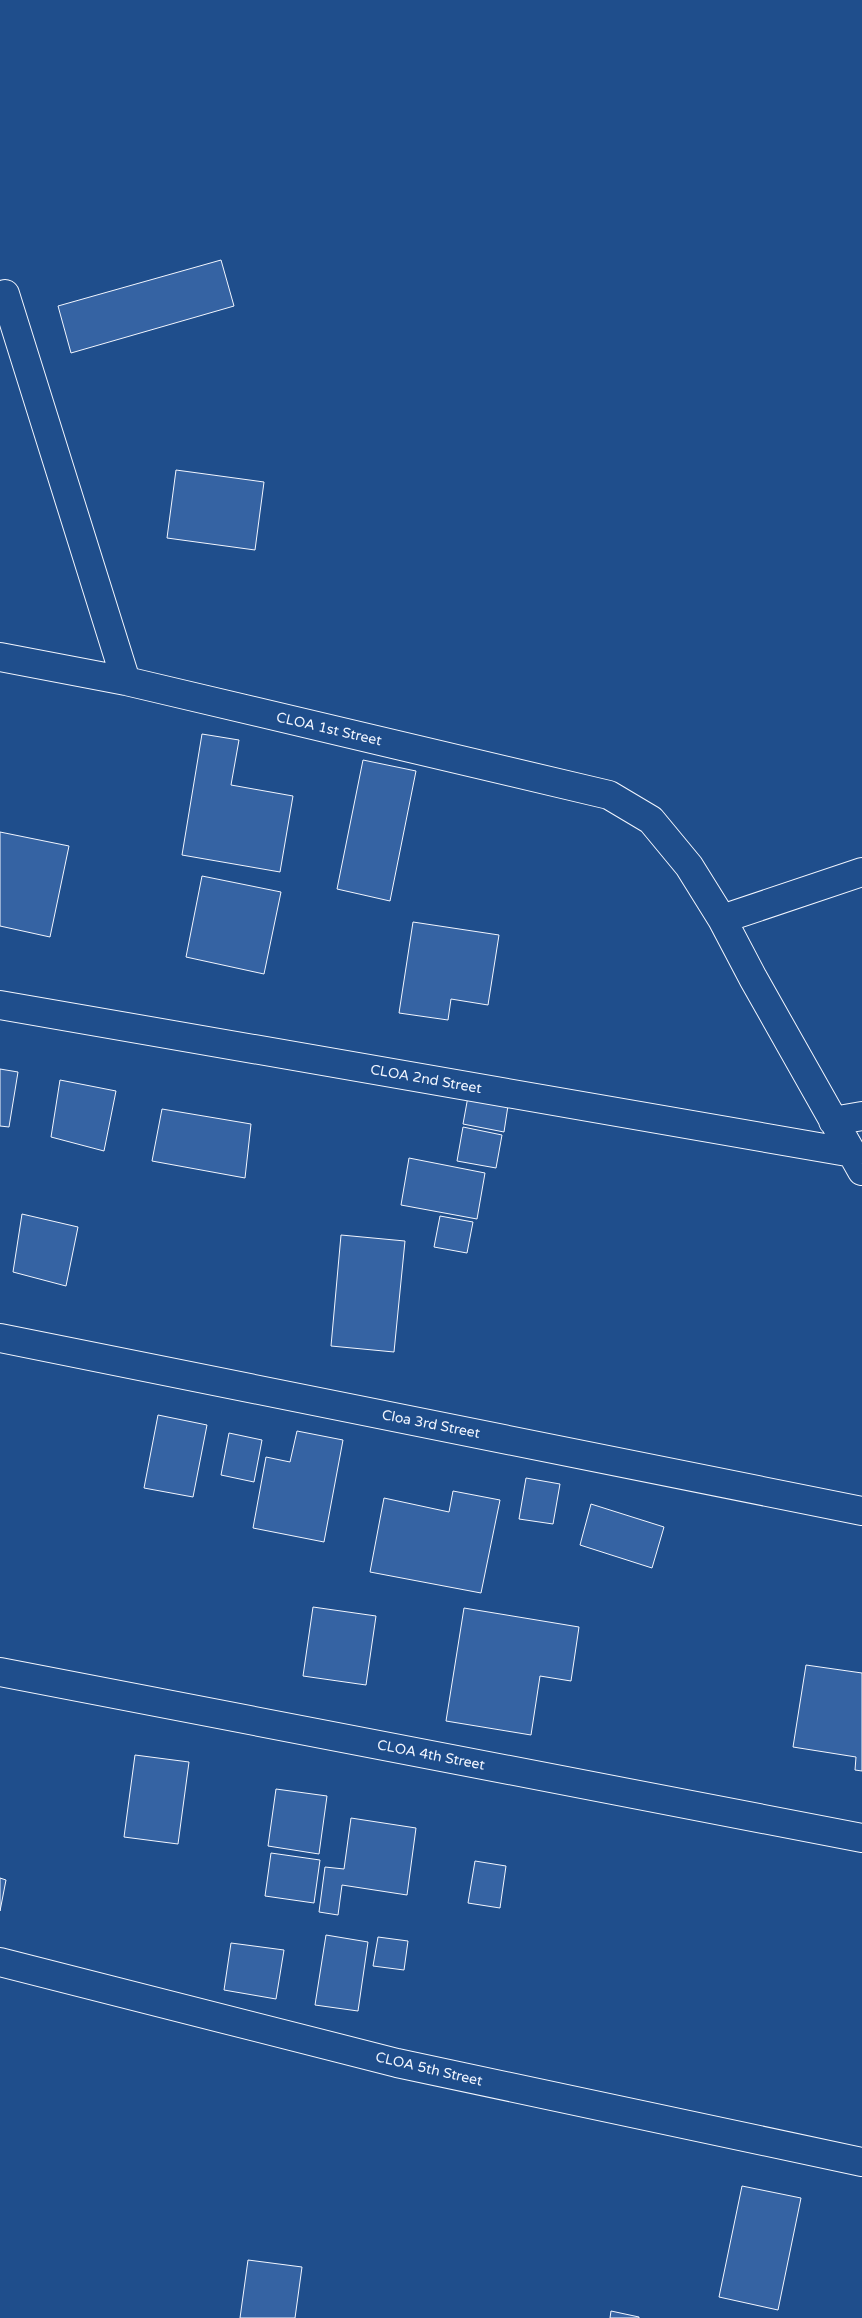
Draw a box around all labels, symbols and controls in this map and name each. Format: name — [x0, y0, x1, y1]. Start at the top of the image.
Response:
street label: CLOA 1st Street — [275, 709, 384, 750]
street label: CLOA 2nd Street — [369, 1061, 484, 1097]
street label: Cloa 3rd Street — [380, 1406, 482, 1442]
street label: CLOA 4th Street — [376, 1736, 487, 1774]
street label: CLOA 5th Street — [374, 2048, 485, 2090]

